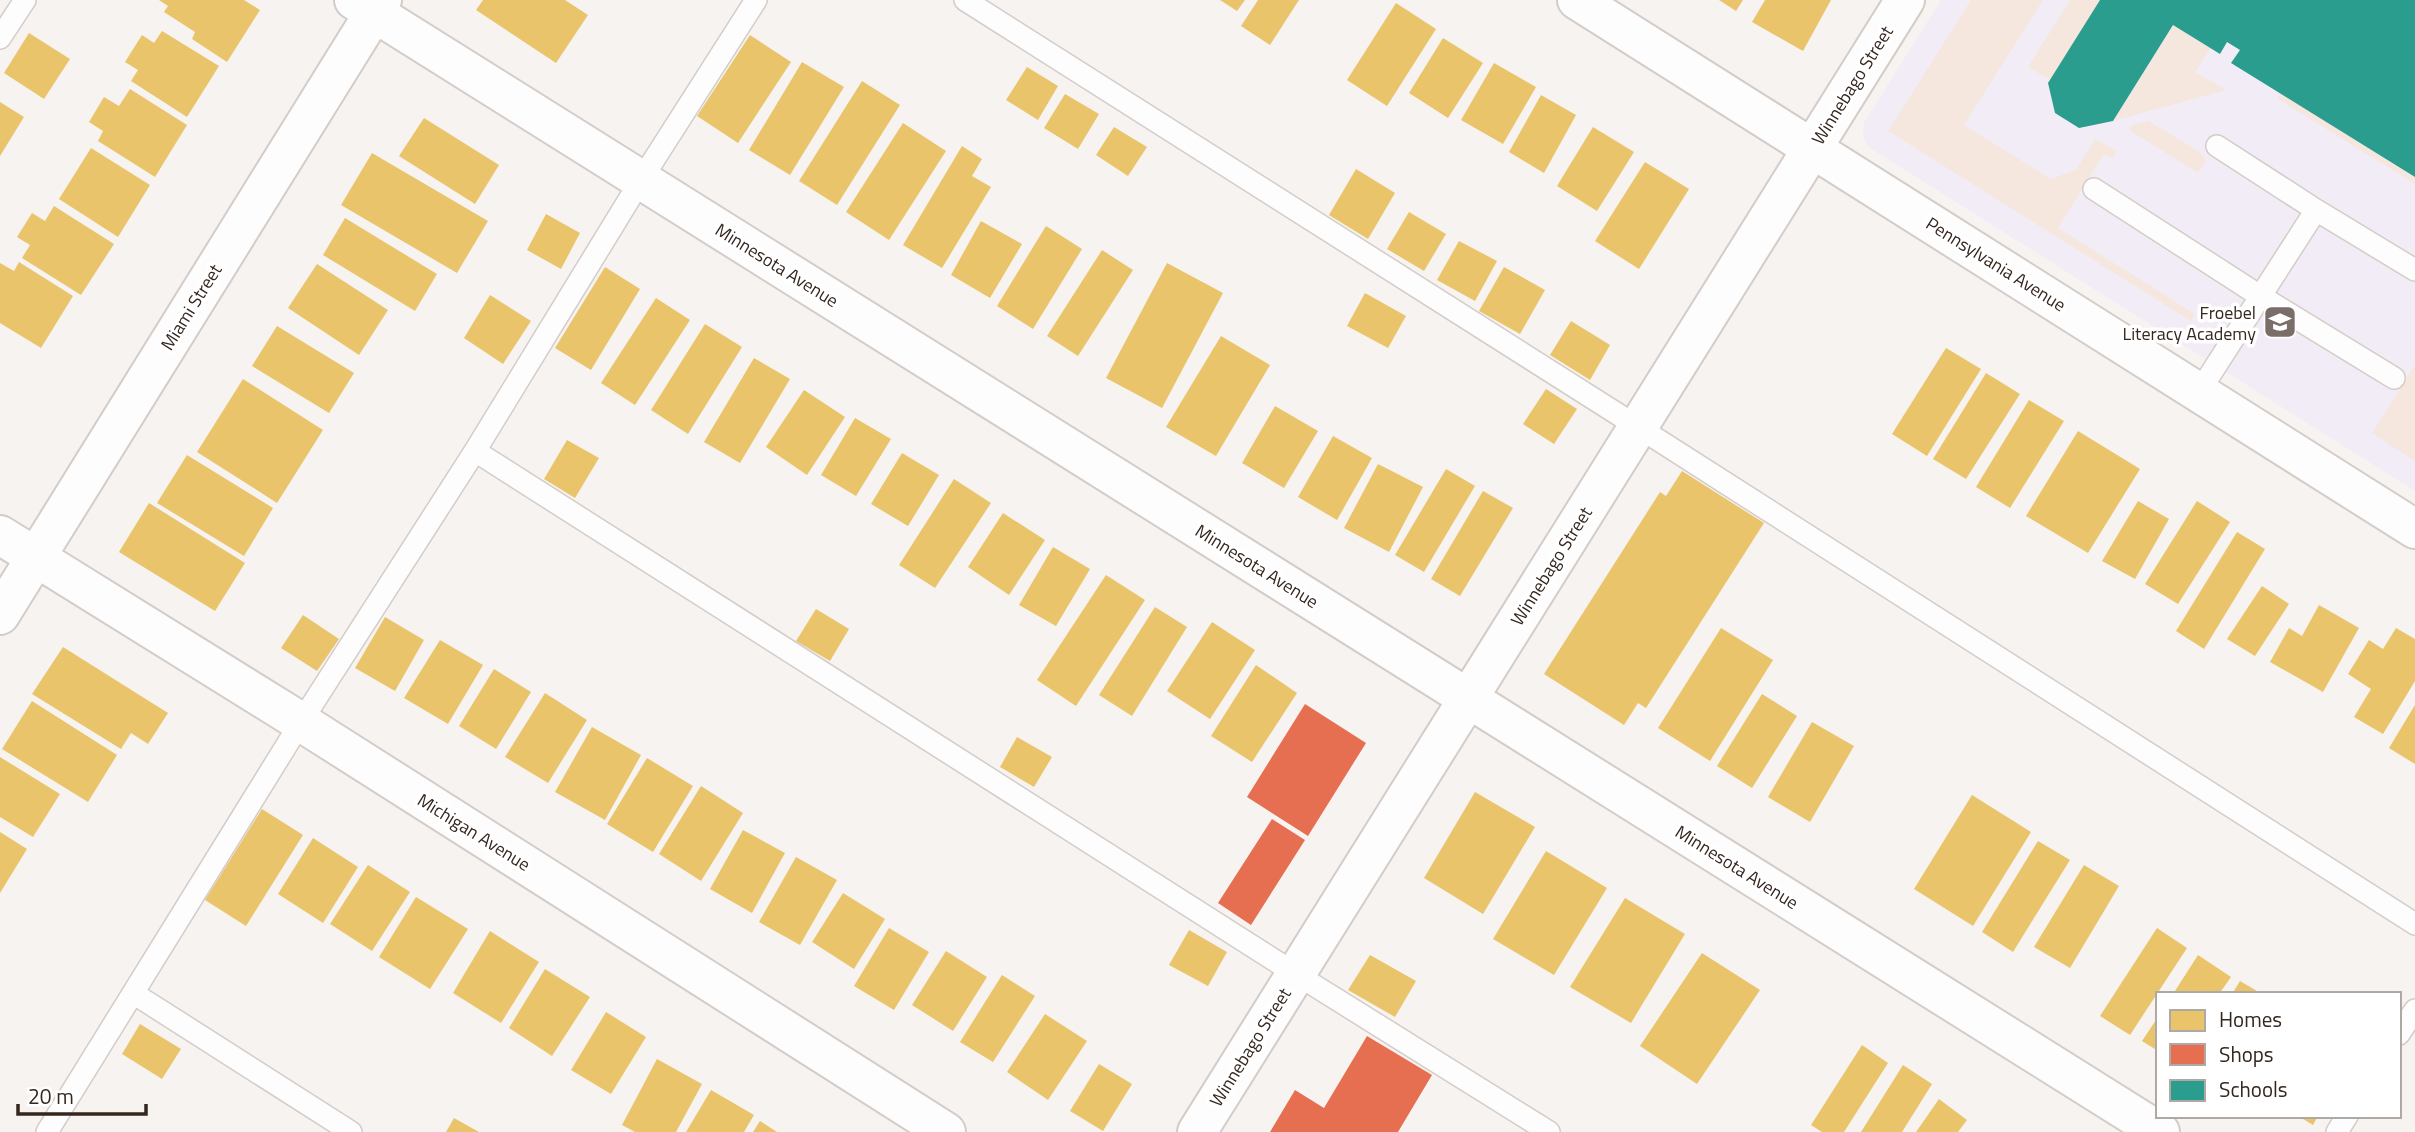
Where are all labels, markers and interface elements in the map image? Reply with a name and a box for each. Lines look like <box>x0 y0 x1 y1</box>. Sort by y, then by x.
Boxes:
street label: Winnebago Street <box>1805 20 1900 150</box>
street label: Pennsylvania Avenue <box>1921 210 2071 318</box>
street label: Minnesota Avenue <box>710 216 844 314</box>
street label: Miami Street <box>154 258 229 355</box>
place label: Froebel Literacy Academy <box>2123 299 2256 347</box>
school or university icon: Froebel Literacy Academy <box>2261 303 2299 341</box>
street label: Winnebago Street <box>1504 501 1599 631</box>
street label: Minnesota Avenue <box>1190 517 1324 615</box>
street label: Michigan Avenue <box>412 786 536 878</box>
street label: Minnesota Avenue <box>1670 818 1804 916</box>
street label: Winnebago Street <box>1203 982 1298 1112</box>
legend <box>2156 992 2401 1118</box>
text: Homes <box>2219 1003 2282 1035</box>
text: Shops <box>2219 1038 2274 1070</box>
scale bar <box>18 1072 145 1116</box>
text: Schools <box>2219 1073 2288 1105</box>
text: 20 m <box>28 1080 74 1112</box>

